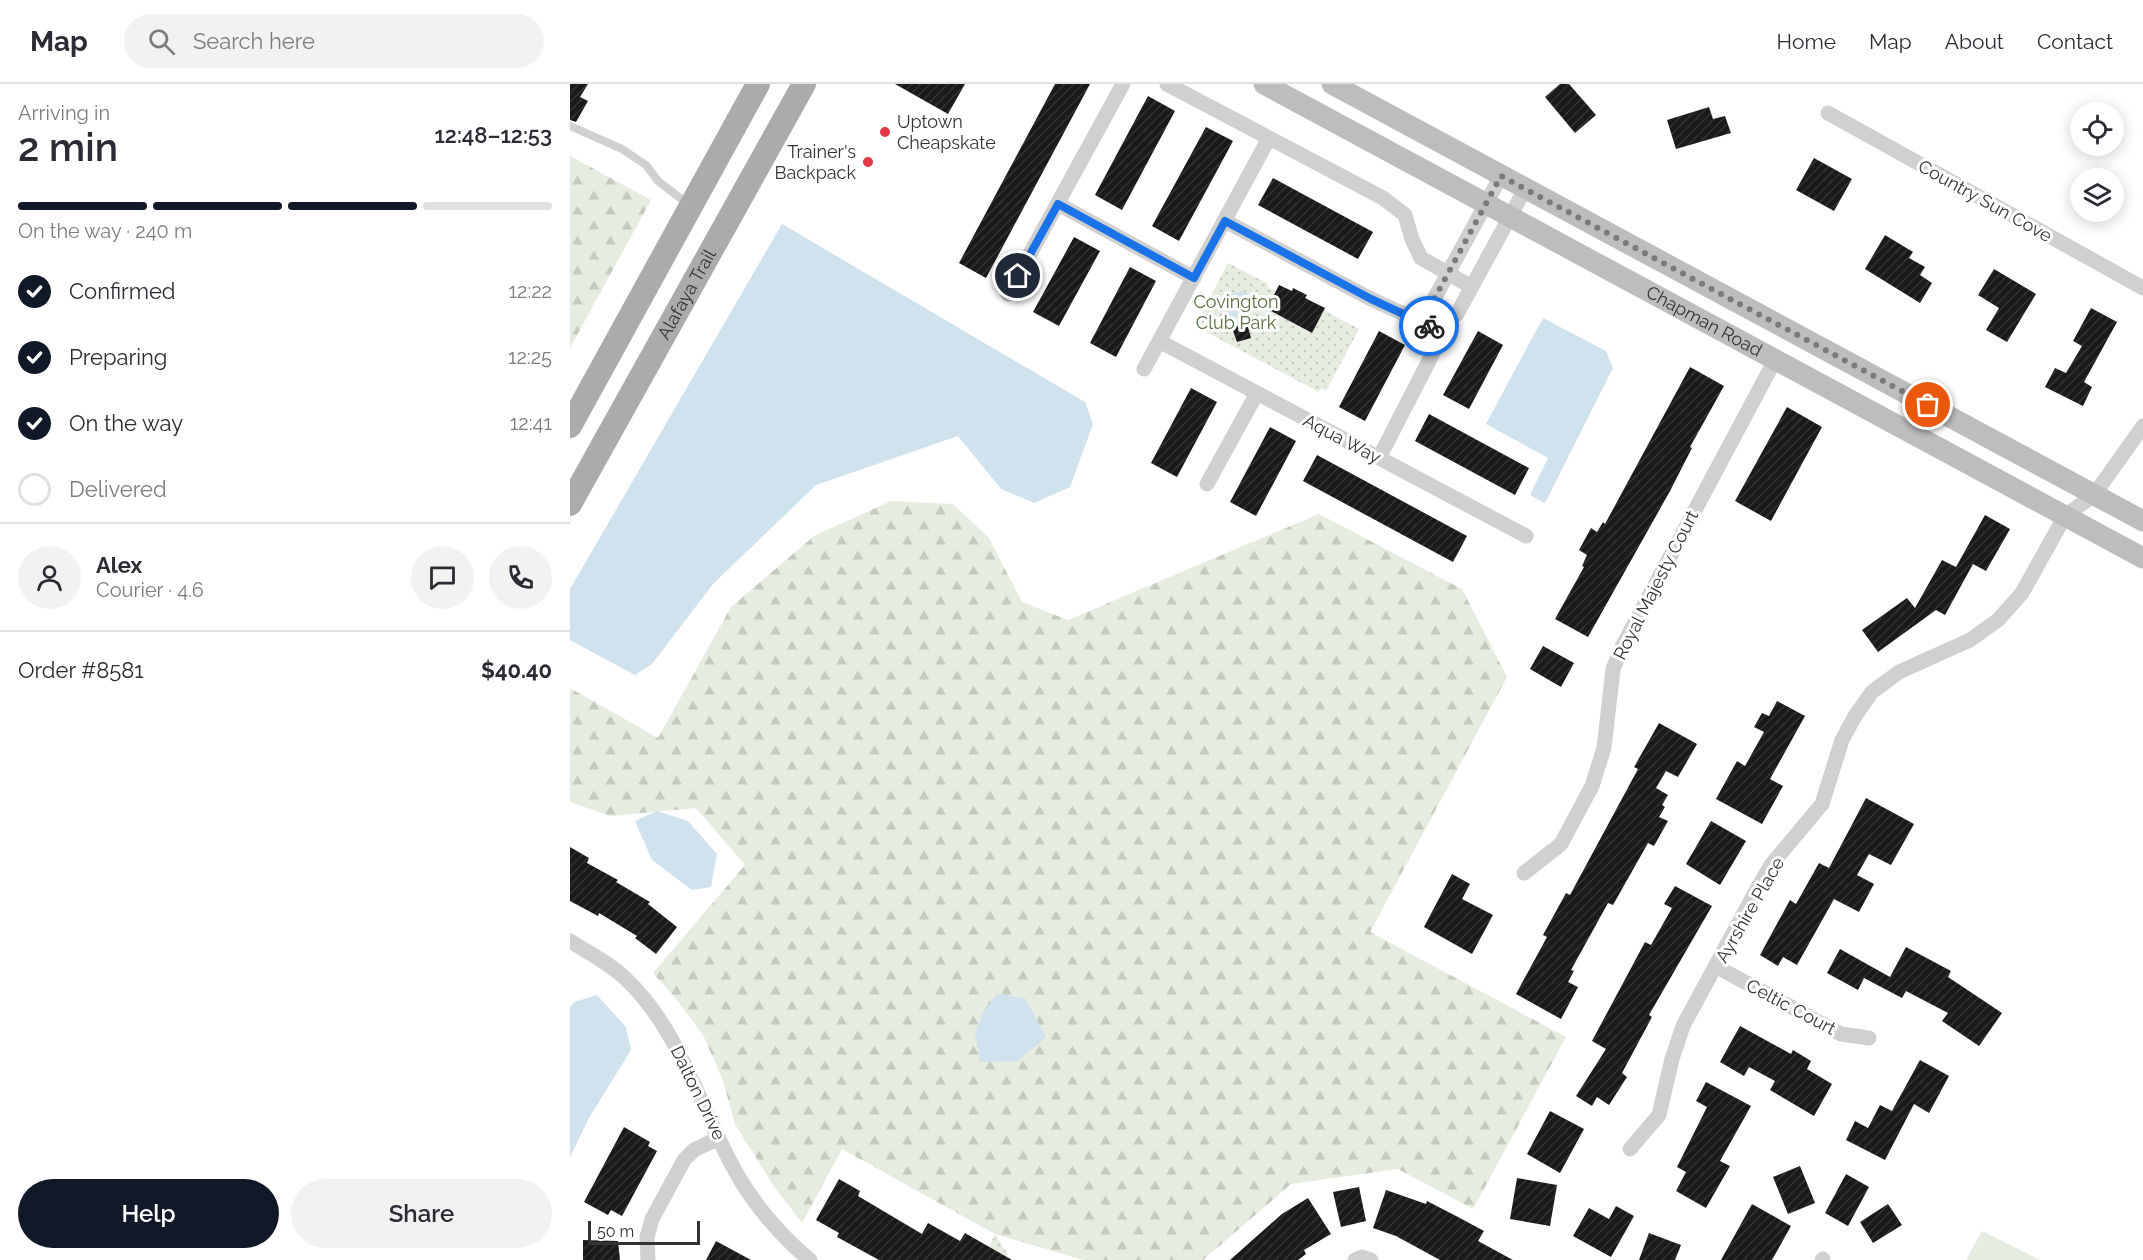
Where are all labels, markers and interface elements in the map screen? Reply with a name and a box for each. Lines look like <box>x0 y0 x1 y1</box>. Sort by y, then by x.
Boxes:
search box <box>124 14 544 68</box>
text: Map <box>30 25 88 58</box>
icon: search <box>145 25 178 58</box>
text: Search here <box>193 28 315 54</box>
text: Home <box>1777 29 1836 54</box>
text: Map <box>1869 29 1912 54</box>
text: About <box>1945 29 2004 54</box>
text: Contact <box>2037 29 2113 54</box>
text: Arriving in <box>18 101 110 125</box>
map controls <box>2070 102 2124 222</box>
button: locate <box>2070 102 2124 156</box>
place label: Uptown Cheapskate <box>897 111 996 153</box>
text: 12:48–12:53 <box>434 122 552 148</box>
text: 2 min <box>18 124 118 170</box>
marker: Uptown Cheapskate <box>878 125 892 139</box>
place label: Trainer's Backpack <box>774 141 856 183</box>
marker: Trainer's Backpack <box>861 155 875 169</box>
street label: Country Sun Cove <box>1915 155 2056 246</box>
button: layers <box>2070 168 2124 222</box>
text: On the way · 240 m <box>18 219 192 243</box>
street label: Alafaya Trail <box>653 245 720 343</box>
pin <box>992 250 1043 301</box>
icon: home <box>1001 259 1034 292</box>
icon: check <box>18 275 51 308</box>
text: Confirmed <box>69 278 176 304</box>
text: 12:22 <box>508 279 552 303</box>
street label: Chapman Road <box>1643 281 1766 361</box>
park label: Covington Club Park <box>1194 291 1278 333</box>
courier <box>1399 296 1459 356</box>
icon: bike <box>1413 310 1446 343</box>
icon: check <box>18 341 51 374</box>
text: Preparing <box>69 344 167 370</box>
text: 12:25 <box>508 345 552 369</box>
pin <box>1902 379 1953 430</box>
icon: bag <box>1911 388 1944 421</box>
icon: check <box>18 407 51 440</box>
street label: Aqua Way <box>1300 409 1385 468</box>
text: On the way <box>69 410 183 436</box>
text: 12:41 <box>510 411 552 435</box>
text: Delivered <box>69 476 167 502</box>
street label: Royal Majesty Court <box>1609 507 1702 663</box>
button: person <box>18 546 81 609</box>
button: chat <box>411 546 474 609</box>
button: phone <box>489 546 552 609</box>
text: Alex <box>96 552 142 578</box>
text: Courier · 4.6 <box>96 578 204 602</box>
text: Order #8581 <box>18 657 144 683</box>
text: $40.40 <box>481 657 552 683</box>
street label: Ayrshire Place <box>1711 853 1788 966</box>
street label: Celtic Court <box>1743 974 1840 1039</box>
street label: Dalton Drive <box>667 1042 730 1144</box>
button: Help <box>18 1179 279 1248</box>
button: Share <box>291 1179 552 1248</box>
scale bar <box>588 1218 700 1246</box>
text: 50 m <box>597 1222 634 1241</box>

